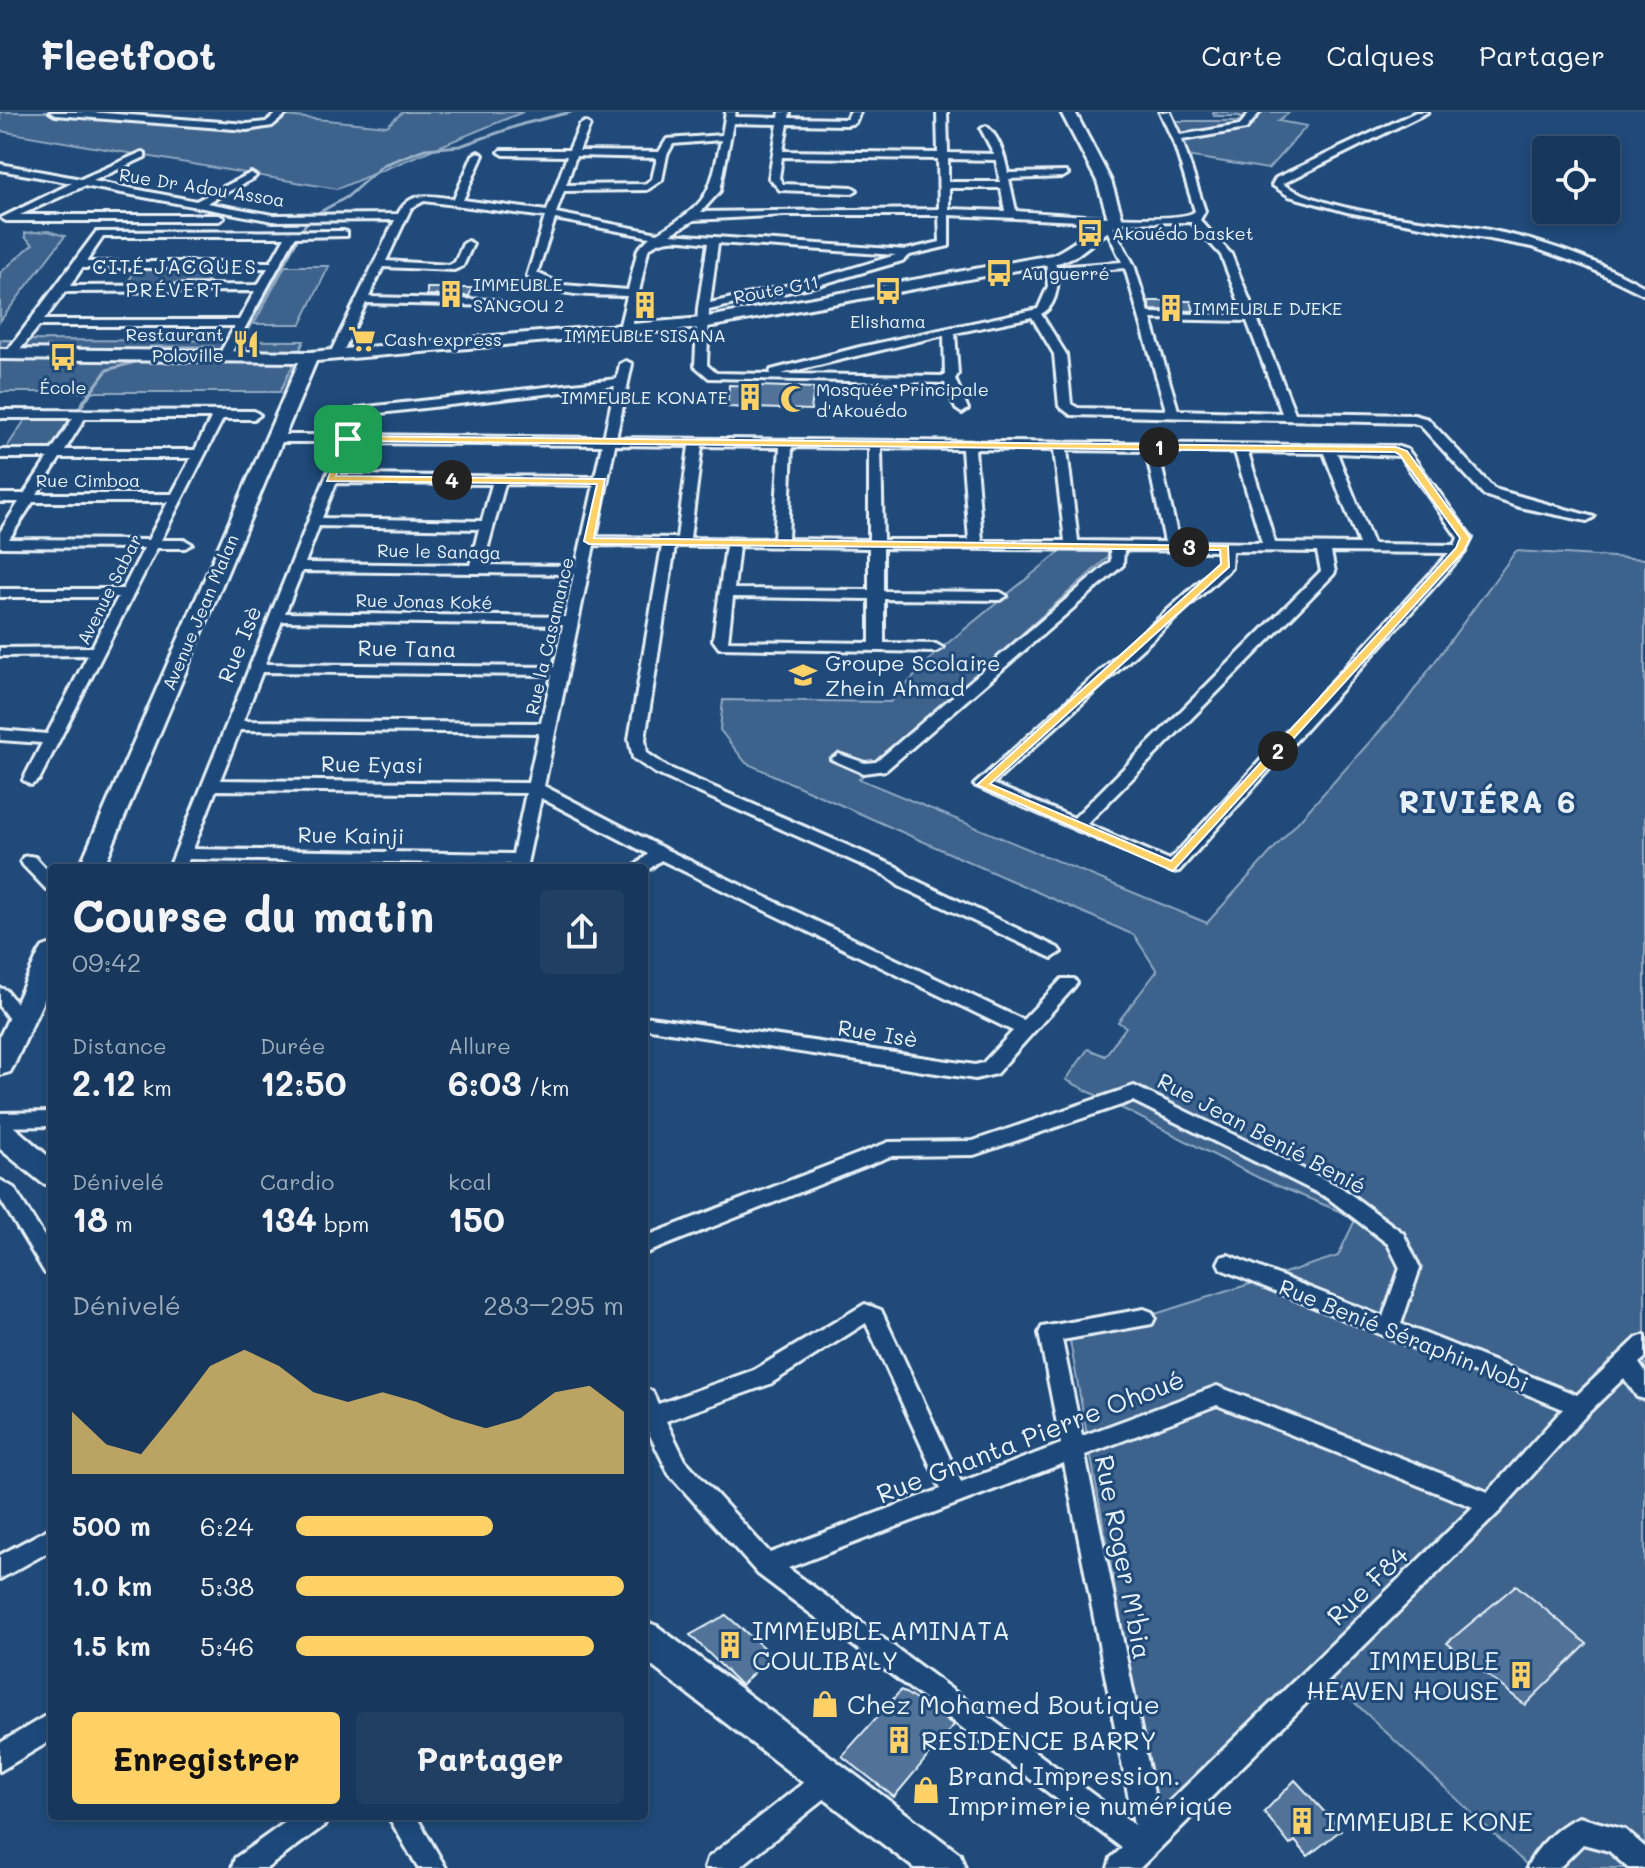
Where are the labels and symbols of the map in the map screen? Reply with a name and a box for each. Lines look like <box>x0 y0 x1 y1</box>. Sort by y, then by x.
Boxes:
street label: Rue Dr Adou Assoa <box>117 162 287 212</box>
bus stop icon: Akouédo basket <box>1075 218 1105 248</box>
place label: Akouédo basket <box>1112 221 1254 245</box>
district label: CITÉ JACQUES PRÉVERT <box>92 253 258 302</box>
bus stop icon: Au guerré <box>984 258 1014 288</box>
place label: Au guerré <box>1021 261 1110 285</box>
street label: Route G11 <box>731 269 821 309</box>
place label: IMMEUBLE SANGOU 2 <box>473 272 564 317</box>
bus stop icon: Elishama <box>873 276 903 306</box>
building icon: IMMEUBLE SANGOU 2 <box>436 279 466 309</box>
building icon: IMMEUBLE SISANA <box>630 290 660 320</box>
building icon: IMMEUBLE DJEKE <box>1156 293 1186 323</box>
place label: IMMEUBLE DJEKE <box>1193 296 1342 320</box>
place label: Elishama <box>850 309 926 333</box>
place label: Restaurant Poloville <box>125 322 224 367</box>
place label: IMMEUBLE SISANA <box>564 323 726 347</box>
supermarket icon: Cash express <box>347 324 377 354</box>
place label: Cash express <box>384 327 502 351</box>
restaurant icon: Restaurant Poloville <box>231 329 261 359</box>
bus stop icon: École <box>48 342 78 372</box>
place label: École <box>39 375 87 399</box>
place label: Mosquée Principale d'Akouédo <box>816 377 989 422</box>
building icon: IMMEUBLE KONATE <box>735 382 765 412</box>
mosque icon: Mosquée Principale d'Akouédo <box>779 384 809 414</box>
place label: IMMEUBLE KONATE <box>561 385 728 409</box>
pin <box>314 405 382 473</box>
pin: 1 <box>1139 427 1179 467</box>
pin: 4 <box>432 460 472 500</box>
street label: Rue Cimboa <box>36 468 140 492</box>
pin: 3 <box>1169 527 1209 567</box>
street label: Avenue Sabar <box>71 530 147 648</box>
street label: Avenue Jean Malan <box>156 530 244 694</box>
street label: Rue le Sanaga <box>377 538 501 564</box>
street label: Rue la Casamance <box>519 555 579 717</box>
street label: Rue Jonas Koké <box>355 588 493 614</box>
street label: Rue Isè <box>210 601 268 687</box>
street label: Rue Tana <box>357 633 457 663</box>
place label: Groupe Scolaire Zhein Ahmad <box>825 648 1001 702</box>
school or university icon: Groupe Scolaire Zhein Ahmad <box>788 660 818 690</box>
pin: 2 <box>1258 731 1298 771</box>
street label: Rue Eyasi <box>321 749 423 779</box>
district label: RIVIÉRA 6 <box>1398 781 1578 821</box>
street label: Rue Kainji <box>297 820 405 850</box>
street label: Rue Isè <box>836 1012 920 1054</box>
street label: Rue Jean Benié Benié <box>1153 1066 1371 1200</box>
street label: Rue Benié Séraphin Nobi <box>1275 1272 1533 1398</box>
street label: Rue Gnanta Pierre Ohoué <box>871 1362 1189 1510</box>
street label: Rue Roger M'bia <box>1088 1452 1160 1662</box>
street label: Rue F84 <box>1319 1538 1415 1632</box>
place label: IMMEUBLE AMINATA COULIBALY <box>752 1613 1010 1677</box>
building icon: IMMEUBLE AMINATA COULIBALY <box>715 1630 745 1660</box>
place label: IMMEUBLE HEAVEN HOUSE <box>1306 1643 1499 1707</box>
building icon: IMMEUBLE HEAVEN HOUSE <box>1506 1660 1536 1690</box>
place label: Chez Mohamed Boutique <box>847 1687 1160 1721</box>
shop icon: Chez Mohamed Boutique <box>810 1689 840 1719</box>
place label: RESIDENCE BARRY <box>921 1723 1157 1757</box>
building icon: RESIDENCE BARRY <box>884 1725 914 1755</box>
place label: Brand Impression. Imprimerie numérique <box>948 1758 1233 1822</box>
shop icon: Brand Impression. Imprimerie numérique <box>911 1775 941 1805</box>
place label: IMMEUBLE KONE <box>1324 1804 1533 1838</box>
building icon: IMMEUBLE KONE <box>1287 1806 1317 1836</box>

